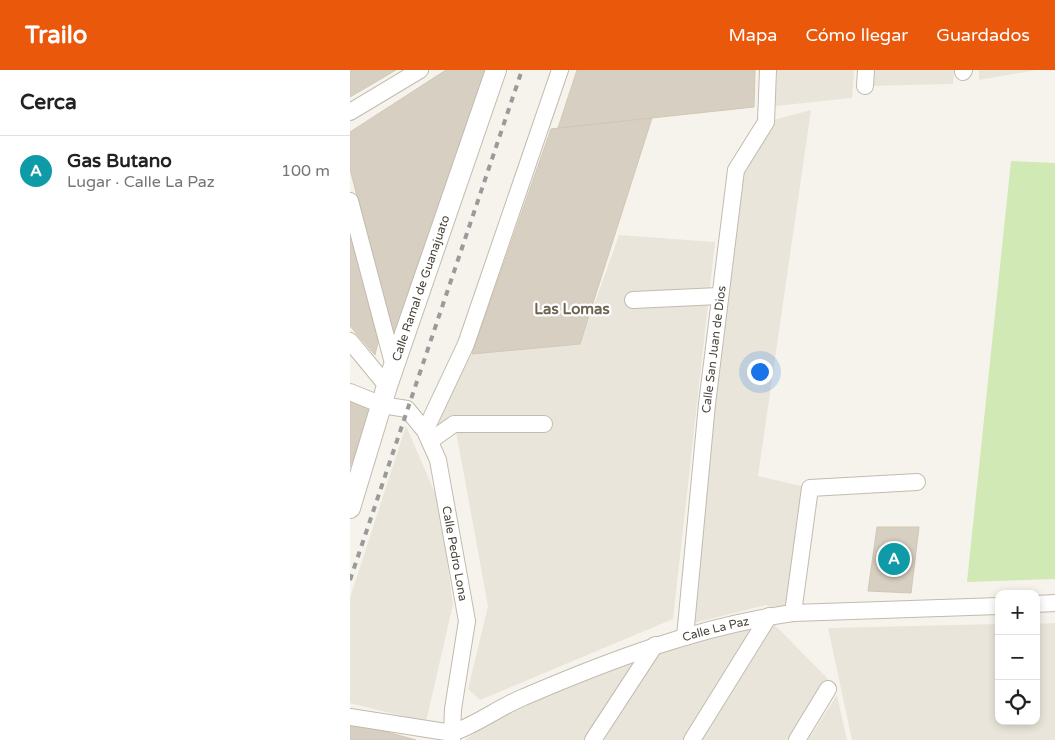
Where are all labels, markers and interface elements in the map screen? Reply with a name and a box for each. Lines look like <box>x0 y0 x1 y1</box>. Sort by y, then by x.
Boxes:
text: Trailo <box>25 21 87 50</box>
text: Mapa <box>728 24 777 46</box>
text: Cómo llegar <box>805 24 908 46</box>
text: Guardados <box>936 24 1030 46</box>
text: Cerca <box>20 90 77 115</box>
text: Gas Butano <box>67 150 172 172</box>
text: A <box>30 161 42 181</box>
text: 100 m <box>281 161 330 181</box>
text: Lugar · Calle La Paz <box>67 172 215 192</box>
street label: Calle Ramal de Guanajuato <box>389 213 452 363</box>
street label: Calle San Juan de Dios <box>699 285 729 414</box>
district label: Las Lomas <box>534 300 610 318</box>
your location <box>747 359 773 385</box>
street label: Calle Pedro Lona <box>439 505 470 602</box>
pin: A <box>878 540 910 578</box>
map controls <box>995 590 1040 725</box>
button: + <box>995 590 1040 635</box>
street label: Calle La Paz <box>681 614 750 644</box>
button: − <box>995 635 1040 680</box>
button: locate <box>995 680 1040 725</box>

